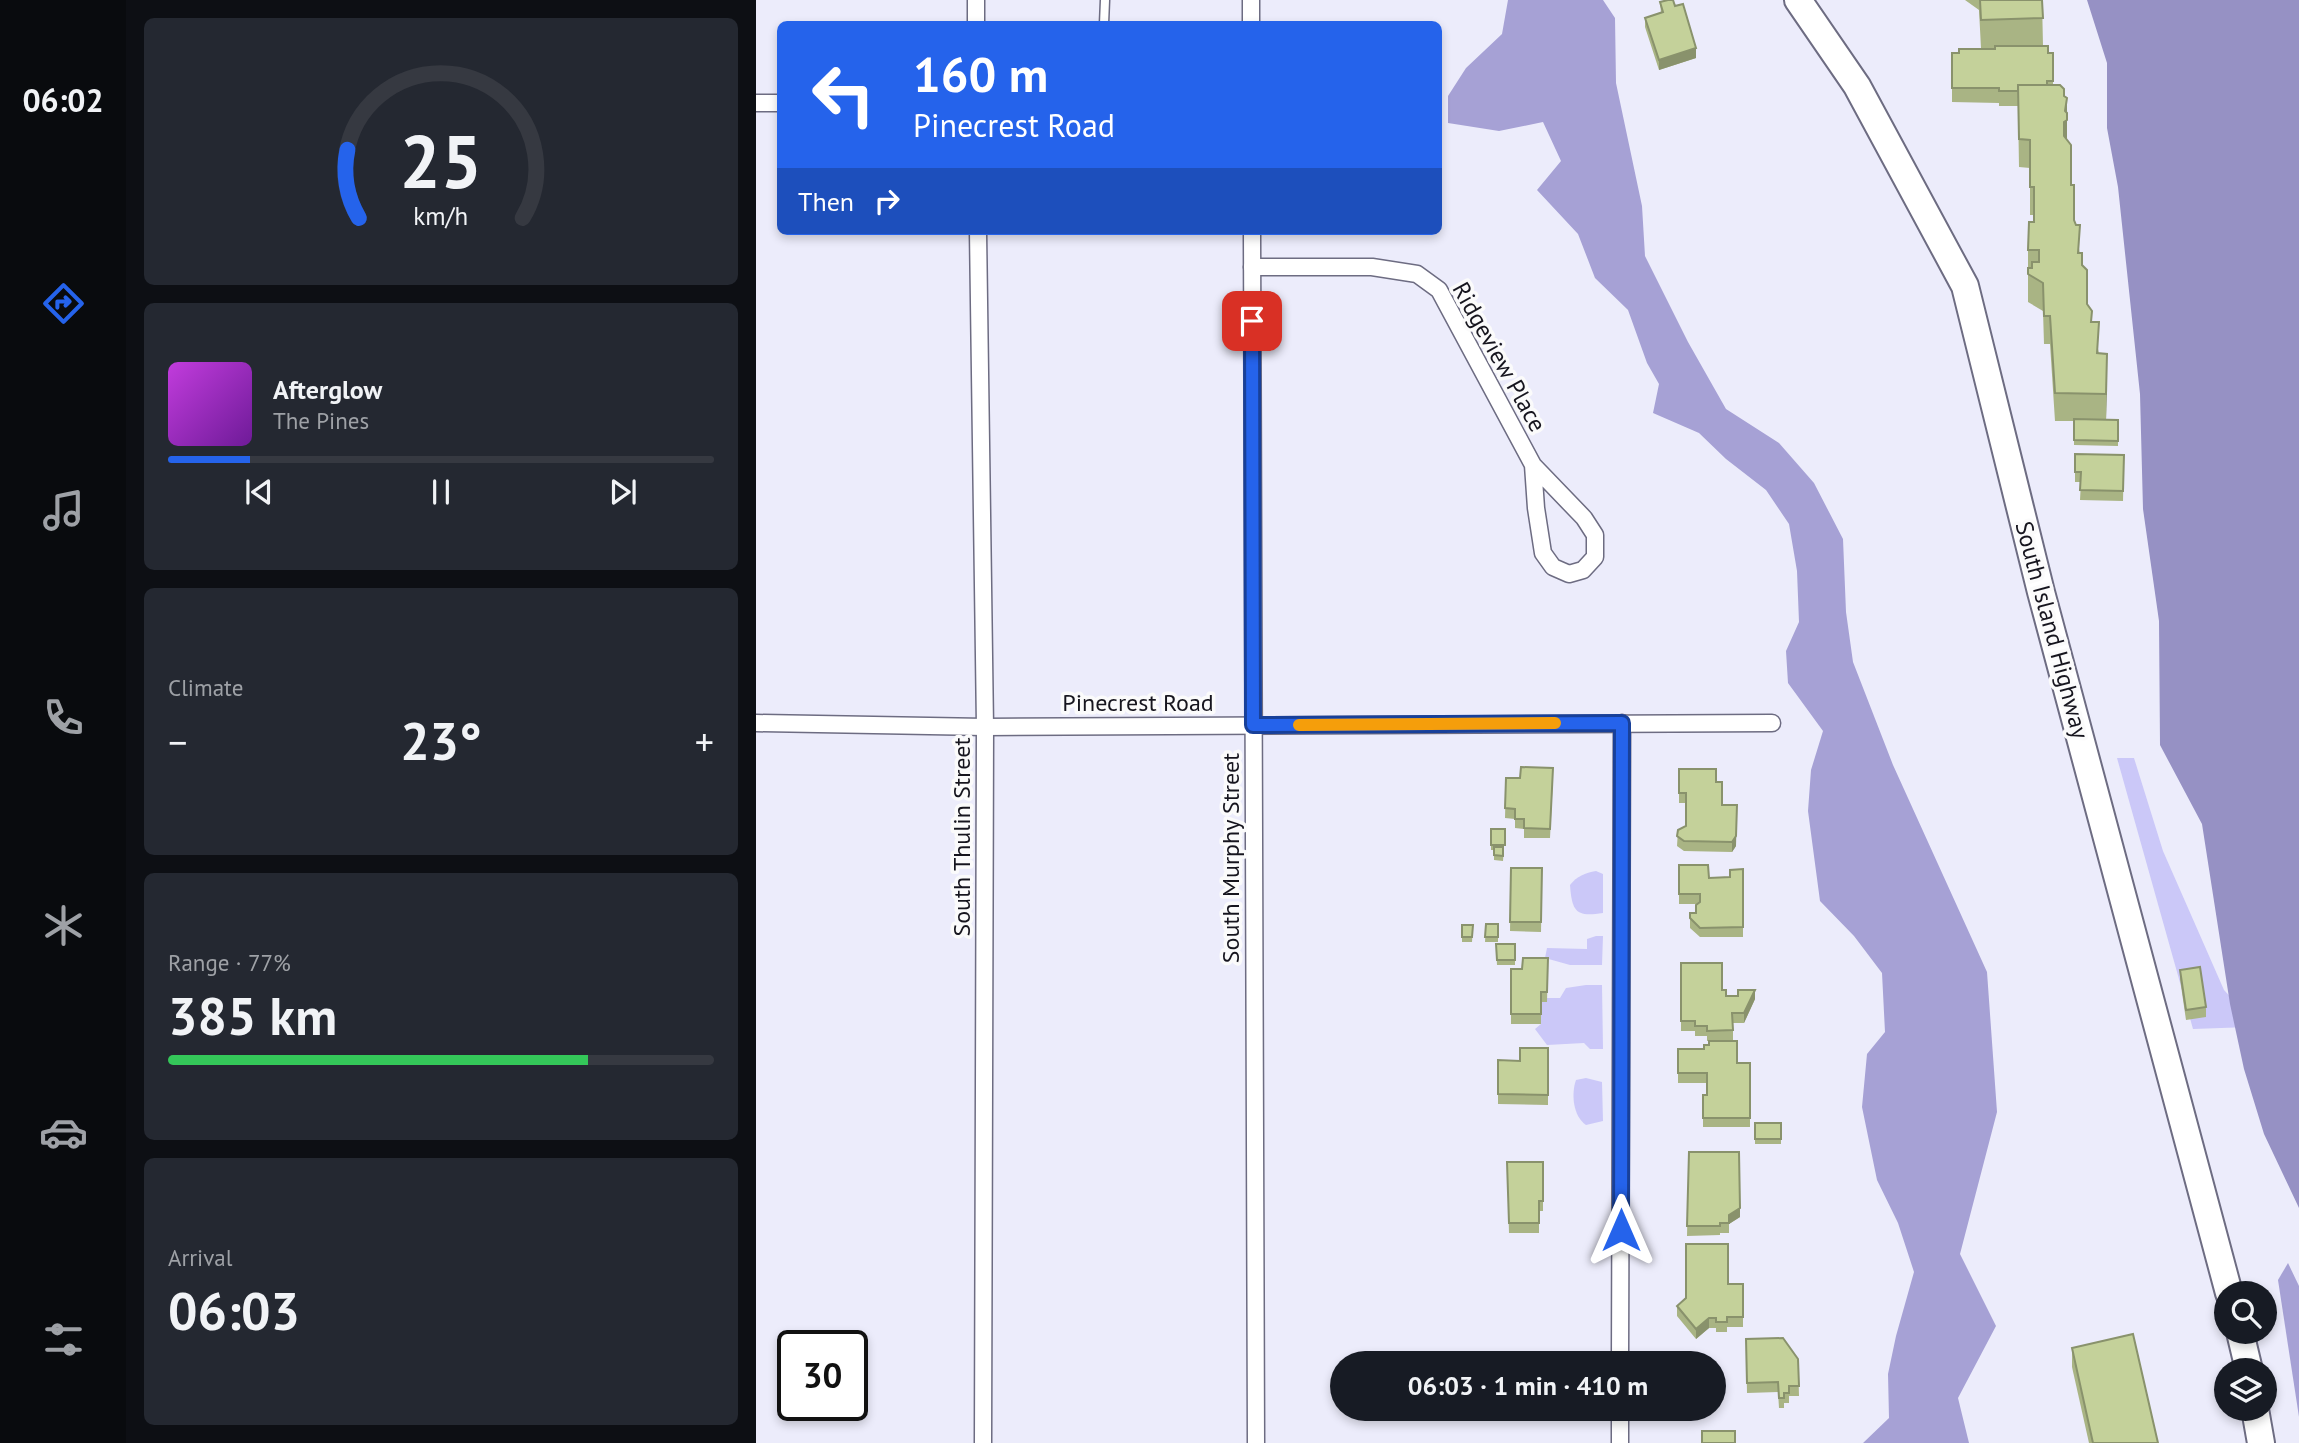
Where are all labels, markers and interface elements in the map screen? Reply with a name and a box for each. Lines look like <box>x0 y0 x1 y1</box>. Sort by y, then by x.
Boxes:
text: 160 m <box>913 42 1048 106</box>
icon: left <box>798 49 889 140</box>
text: 06:02 <box>22 79 104 121</box>
text: Pinecrest Road <box>913 104 1115 146</box>
text: 25 <box>400 114 482 208</box>
icon: right <box>868 182 906 220</box>
text: Then <box>798 185 854 218</box>
text: km/h <box>414 199 468 231</box>
street label: Ridgeview Place <box>1446 276 1553 437</box>
icon: directions <box>39 279 88 328</box>
pin <box>1222 291 1282 351</box>
icon: arrive <box>1233 302 1271 340</box>
text: Afterglow <box>273 373 382 406</box>
text: The Pines <box>273 406 369 435</box>
icon: previous <box>240 473 278 511</box>
icon: pause <box>422 473 460 511</box>
icon: next <box>604 473 642 511</box>
icon: music <box>39 486 88 535</box>
street label: South Island Highway <box>2009 518 2096 742</box>
text: Climate <box>168 673 243 702</box>
street label: Pinecrest Road <box>1062 687 1214 718</box>
icon: phone <box>39 693 88 742</box>
text: 23° <box>400 707 482 774</box>
text: − <box>168 717 187 766</box>
text: + <box>695 717 714 766</box>
street label: South Thulin Street <box>946 737 977 937</box>
street label: South Murphy Street <box>1215 753 1246 963</box>
icon: climate <box>39 901 88 950</box>
text: Range · 77% <box>168 948 291 977</box>
text: 385 km <box>168 982 337 1049</box>
icon: car <box>39 1108 88 1157</box>
position arrow <box>1584 1193 1658 1267</box>
text: Arrival <box>168 1243 232 1272</box>
text: 06:03 <box>168 1277 300 1344</box>
map controls <box>2214 1281 2277 1421</box>
button: search <box>2214 1281 2277 1344</box>
icon: filters <box>39 1315 88 1364</box>
speed limit sign: 30 <box>777 1330 868 1421</box>
button: layers <box>2214 1358 2277 1421</box>
text: 06:03 · 1 min · 410 m <box>1408 1369 1648 1402</box>

